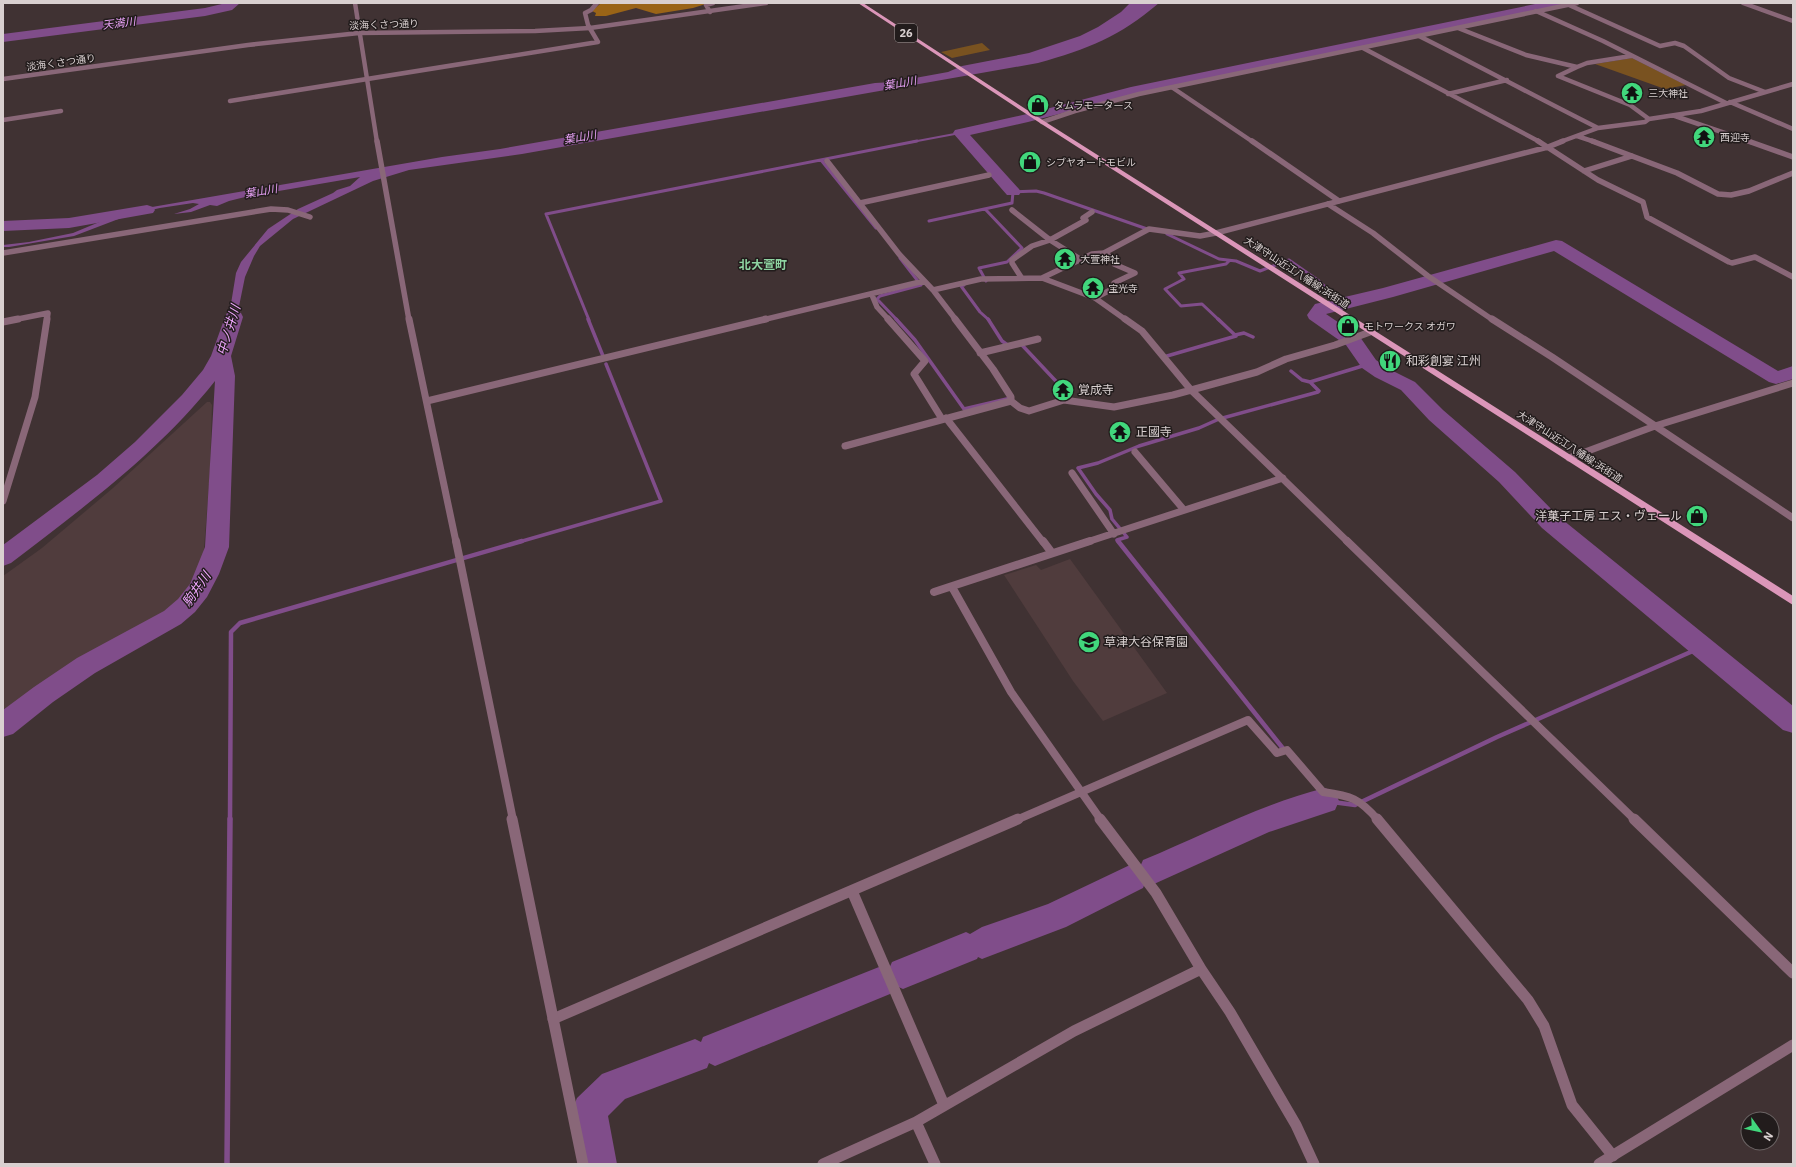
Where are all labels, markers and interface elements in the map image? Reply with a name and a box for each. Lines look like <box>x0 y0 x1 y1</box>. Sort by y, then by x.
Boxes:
water label: 天満川 <box>102 14 137 32</box>
street label: 淡海くさつ通り <box>349 17 419 32</box>
road number: 26 <box>895 24 917 42</box>
street label: 淡海くさつ通り <box>26 51 97 74</box>
water label: 葉山川 <box>883 73 918 93</box>
temple icon: 三大神社 <box>1619 80 1645 106</box>
place label: 三大神社 <box>1648 87 1688 100</box>
shop icon: タムラモータース <box>1025 92 1051 118</box>
place label: タムラモータース <box>1054 99 1133 112</box>
temple icon: 西迎寺 <box>1691 124 1717 150</box>
water label: 葉山川 <box>563 127 598 147</box>
place label: 西迎寺 <box>1720 131 1750 144</box>
shop icon: シブヤオートモビル <box>1017 149 1043 175</box>
place label: シブヤオートモビル <box>1046 156 1136 169</box>
water label: 葉山川 <box>244 181 279 201</box>
street label: 大津守山近江八幡線;浜街道 <box>1242 233 1352 311</box>
temple icon: 大萱神社 <box>1052 246 1078 272</box>
place label: 大萱神社 <box>1080 253 1120 266</box>
district label: 北大萱町 <box>739 257 787 272</box>
temple icon: 宝光寺 <box>1080 275 1106 301</box>
place label: 宝光寺 <box>1108 282 1138 295</box>
water label: 中ノ井川 <box>213 301 245 358</box>
shop icon: モトワークス オガワ <box>1335 313 1361 339</box>
place label: モトワークス オガワ <box>1364 320 1456 333</box>
restaurant icon: 和彩創宴 江州 <box>1377 348 1403 374</box>
place label: 和彩創宴 江州 <box>1406 353 1481 368</box>
temple icon: 覚成寺 <box>1050 377 1076 403</box>
place label: 覚成寺 <box>1078 382 1114 397</box>
street label: 大津守山近江八幡線;浜街道 <box>1515 407 1625 485</box>
temple icon: 正國寺 <box>1107 419 1133 445</box>
place label: 正國寺 <box>1136 424 1172 439</box>
shop icon: 洋菓子工房 エス・ヴェール <box>1684 503 1710 529</box>
place label: 洋菓子工房 エス・ヴェール <box>1535 508 1682 523</box>
water label: 駒井川 <box>178 567 216 610</box>
school or university icon: 草津大谷保育園 <box>1076 629 1102 655</box>
place label: 草津大谷保育園 <box>1104 634 1188 649</box>
north arrow <box>1740 1111 1780 1151</box>
text: N <box>1760 1129 1776 1144</box>

